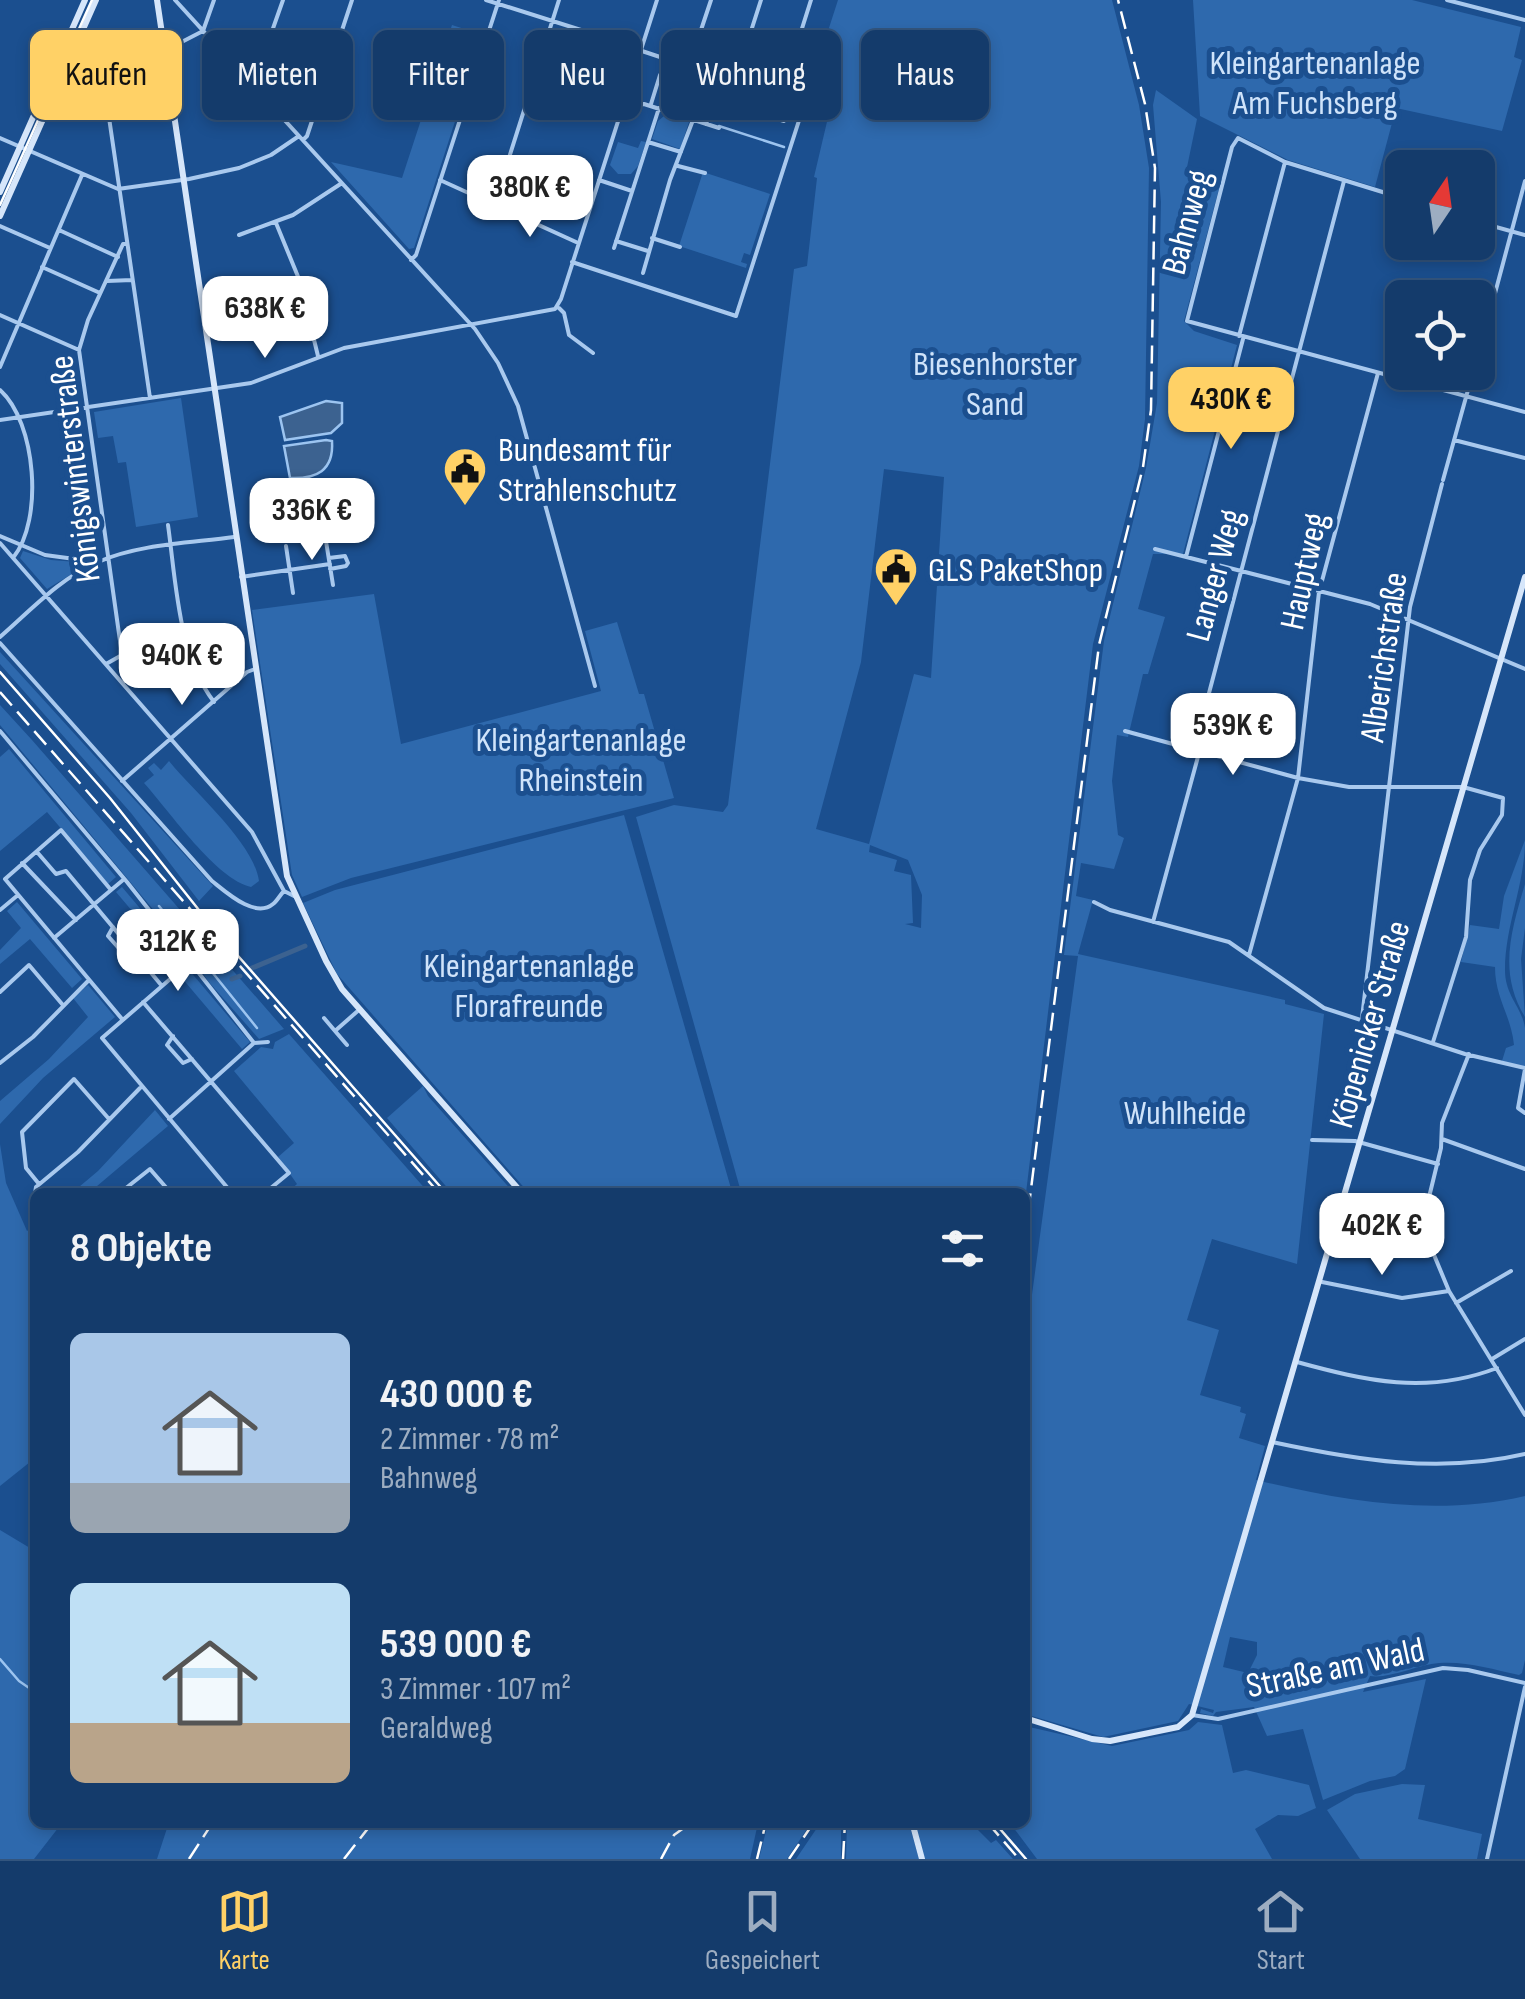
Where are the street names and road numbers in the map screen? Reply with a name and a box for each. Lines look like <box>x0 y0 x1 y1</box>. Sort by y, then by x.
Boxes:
street label: Bahnweg <box>1153 165 1222 279</box>
street label: Königswinterstraße <box>40 353 111 585</box>
street label: Langer Weg <box>1177 505 1254 646</box>
street label: Hauptweg <box>1271 509 1338 634</box>
street label: Alberichstraße <box>1351 570 1418 746</box>
street label: Köpenicker Straße <box>1320 916 1421 1133</box>
street label: Straße am Wald <box>1242 1629 1428 1708</box>

